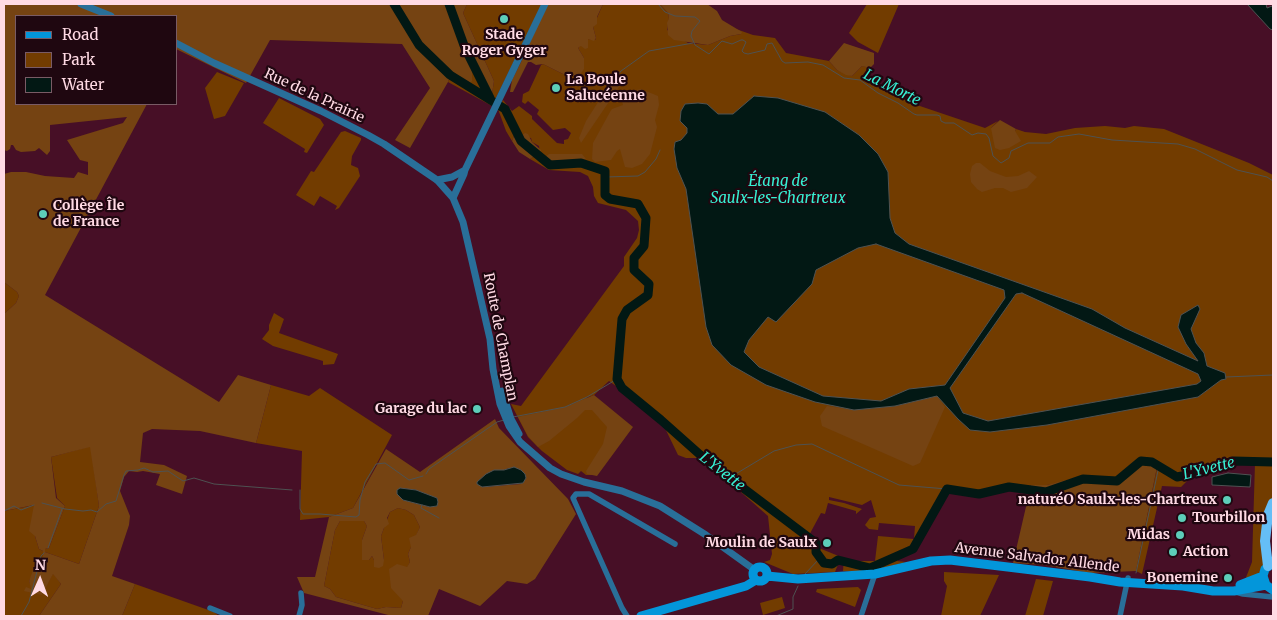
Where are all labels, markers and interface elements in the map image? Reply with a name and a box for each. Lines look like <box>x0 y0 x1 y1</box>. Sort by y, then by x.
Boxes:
marker: Stade Roger Gyger <box>498 13 510 25</box>
legend <box>15 15 178 105</box>
text: Road <box>62 25 98 44</box>
place label: Stade Roger Gyger <box>461 27 547 59</box>
text: Park <box>62 50 95 69</box>
street label: Rue de la Prairie <box>261 65 367 127</box>
water label: La Morte <box>860 66 924 110</box>
place label: La Boule Salucéenne <box>566 72 645 104</box>
text: Water <box>62 75 104 94</box>
marker: La Boule Salucéenne <box>550 82 562 94</box>
water label: Étang de Saulx-les-Chartreux <box>710 173 846 208</box>
place label: Collège Île de France <box>53 198 124 230</box>
marker: Collège Île de France <box>37 208 49 220</box>
street label: Route de Champlan <box>479 271 521 403</box>
place label: Garage du lac <box>375 401 467 417</box>
marker: Garage du lac <box>471 403 483 415</box>
water label: L'Yvette <box>696 449 748 495</box>
water label: L'Yvette <box>1181 454 1237 484</box>
place label: naturéO Saulx-les-Chartreux <box>1018 492 1217 508</box>
marker: naturéO Saulx-les-Chartreux <box>1221 494 1233 506</box>
place label: Tourbillon <box>1192 510 1265 526</box>
marker: Tourbillon <box>1176 512 1188 524</box>
place label: Midas <box>1127 527 1170 543</box>
marker: Midas <box>1174 529 1186 541</box>
place label: Moulin de Saulx <box>705 535 817 551</box>
marker: Moulin de Saulx <box>821 537 833 549</box>
street label: Avenue Salvador Allende <box>954 540 1120 576</box>
place label: Action <box>1183 544 1228 560</box>
marker: Action <box>1167 546 1179 558</box>
north arrow <box>15 555 65 605</box>
text: N <box>35 556 46 574</box>
place label: Bonemine <box>1147 570 1218 586</box>
marker: Bonemine <box>1222 572 1234 584</box>

